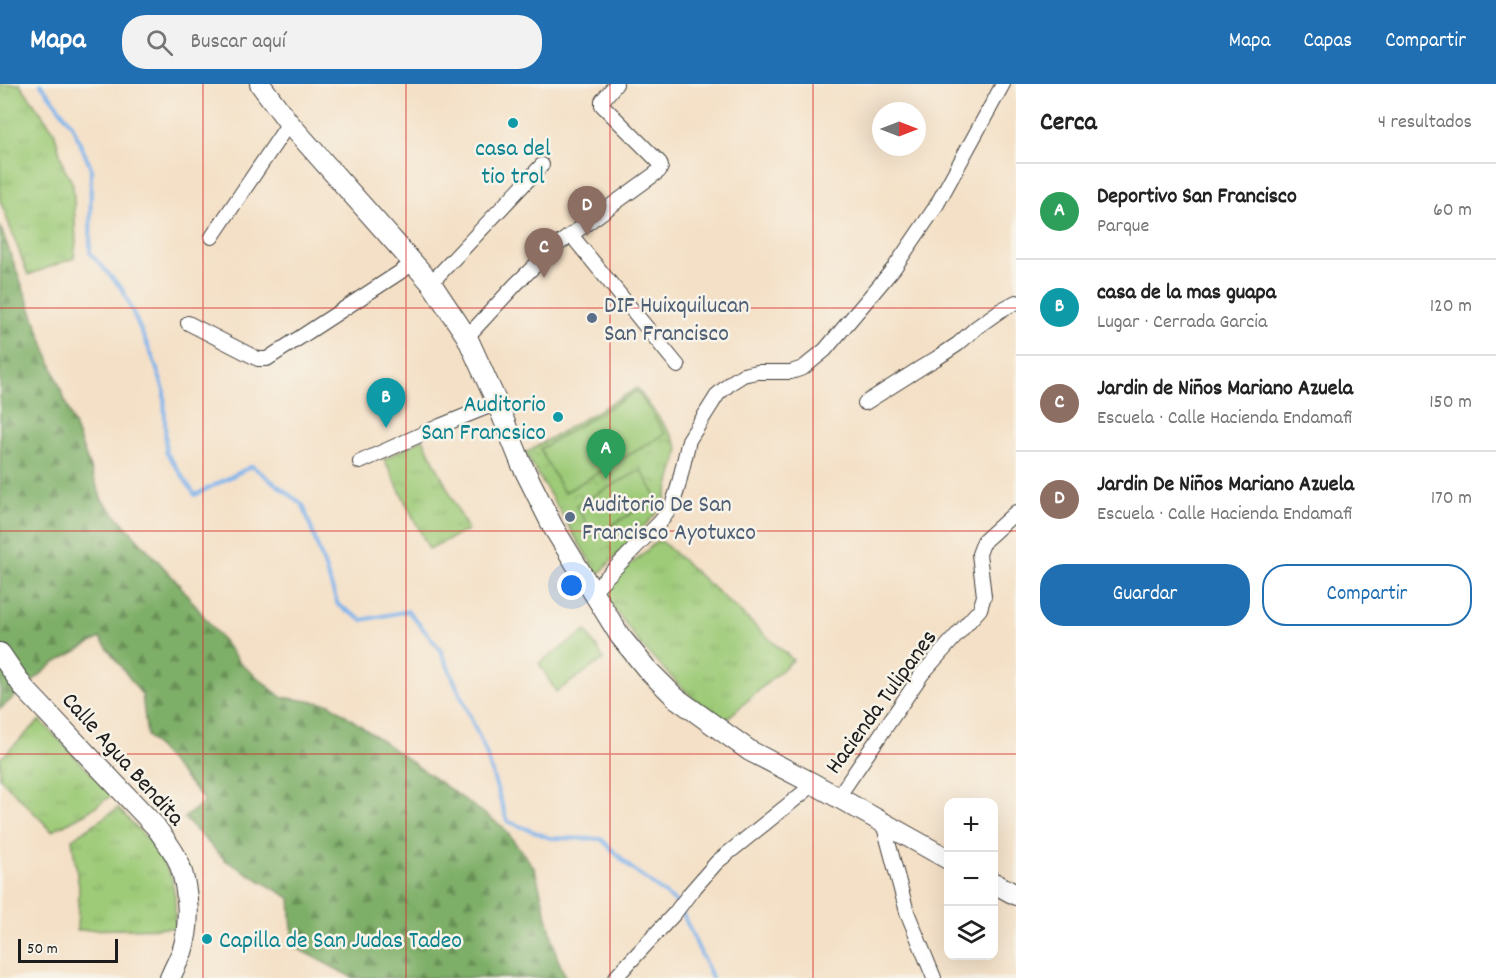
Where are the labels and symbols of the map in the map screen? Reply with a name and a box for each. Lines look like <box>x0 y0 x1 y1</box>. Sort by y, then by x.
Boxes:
north arrow <box>872 102 926 156</box>
marker: casa del tio trol <box>506 116 520 130</box>
place label: casa del tio trol <box>475 133 551 195</box>
pin: D <box>568 186 606 236</box>
pin: C <box>524 228 564 278</box>
place label: DIF Huixquilucan San Francisco <box>604 290 749 352</box>
marker: DIF Huixquilucan San Francisco <box>585 311 599 325</box>
pin: B <box>366 378 406 428</box>
place label: Auditorio San Francsico <box>421 389 546 451</box>
marker: Auditorio San Francsico <box>551 410 565 424</box>
pin: A <box>586 430 626 479</box>
place label: Auditorio De San Francisco Ayotuxco <box>582 489 756 551</box>
marker: Auditorio De San Francisco Ayotuxco <box>563 510 577 524</box>
your location <box>557 571 586 600</box>
street label: Hacienda Tulipanes <box>818 623 947 782</box>
street label: Calle Agua Bendita <box>52 685 192 835</box>
place label: Capilla de San Judas Tadeo <box>219 925 462 959</box>
marker: Capilla de San Judas Tadeo <box>200 932 214 946</box>
scale bar <box>18 936 118 964</box>

